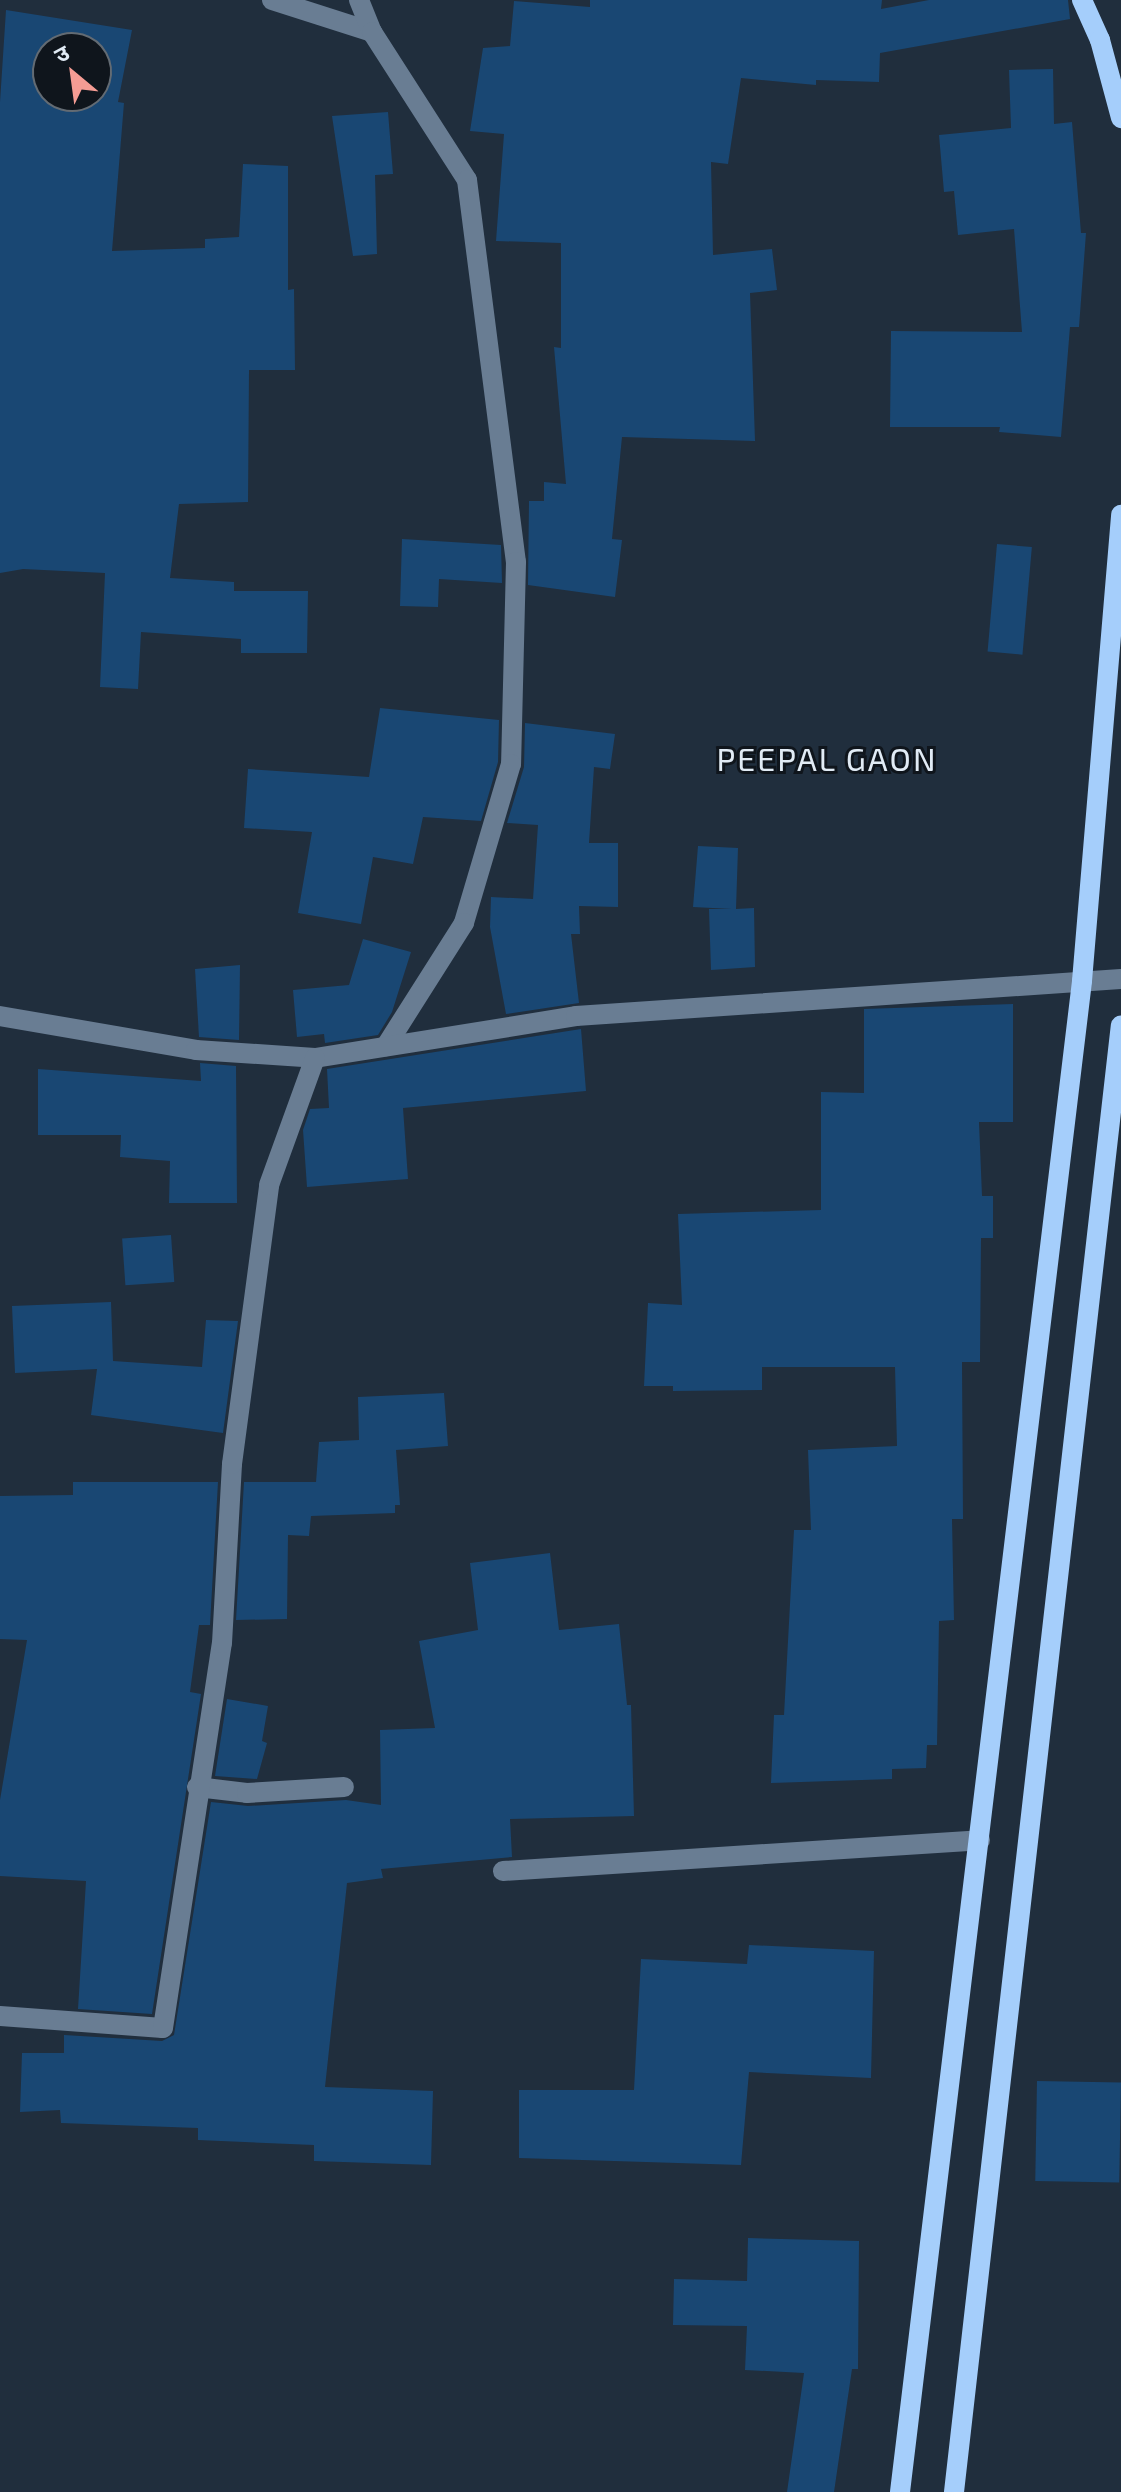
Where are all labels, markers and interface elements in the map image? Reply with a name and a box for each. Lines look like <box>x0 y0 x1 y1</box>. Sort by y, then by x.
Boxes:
north arrow <box>32 32 112 112</box>
text: उ <box>49 38 73 67</box>
district label: PEEPAL GAON <box>716 739 938 777</box>

